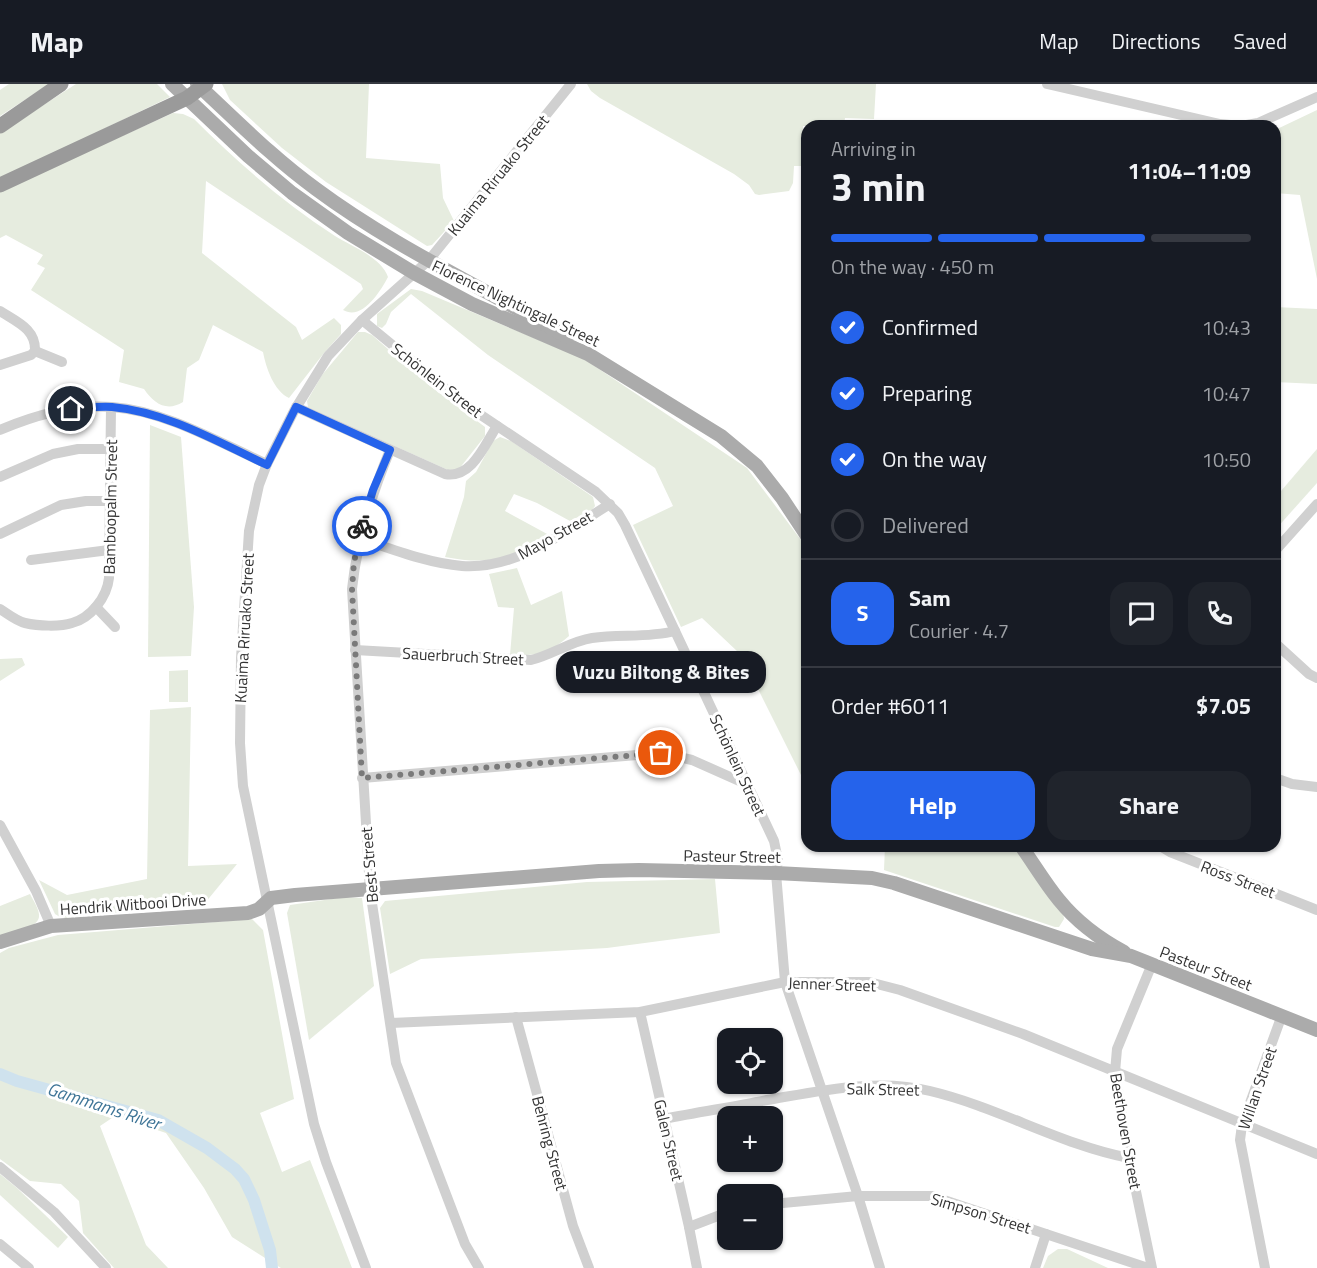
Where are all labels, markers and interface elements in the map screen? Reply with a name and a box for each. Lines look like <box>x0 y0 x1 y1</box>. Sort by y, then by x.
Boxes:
text: Map <box>30 20 84 63</box>
text: Map <box>1039 25 1079 57</box>
text: Directions <box>1112 25 1201 57</box>
text: Saved <box>1234 25 1287 57</box>
street label: Kuaima Riruako Street <box>442 109 555 241</box>
text: Arriving in <box>831 133 916 164</box>
text: 11:04–11:09 <box>1128 154 1251 188</box>
text: 3 min <box>831 157 926 216</box>
text: On the way · 450 m <box>831 251 994 282</box>
street label: Florence Nightingale Street <box>428 254 604 353</box>
text: Confirmed <box>882 310 978 344</box>
icon: check <box>831 311 864 344</box>
text: 10:43 <box>1202 312 1251 343</box>
street label: Schönlein Street <box>386 337 488 424</box>
text: Preparing <box>882 376 972 410</box>
icon: check <box>831 377 864 410</box>
text: 10:47 <box>1202 378 1251 409</box>
pin <box>45 383 96 434</box>
icon: home <box>54 392 87 425</box>
street label: Bamboopalm Street <box>97 439 123 575</box>
text: On the way <box>882 442 987 476</box>
icon: check <box>831 443 864 476</box>
text: 10:50 <box>1202 444 1251 475</box>
courier <box>332 496 392 556</box>
street label: Mayo Street <box>513 504 597 565</box>
text: Delivered <box>882 508 969 542</box>
icon: bike <box>346 510 379 543</box>
street label: Kuaima Riruako Street <box>228 552 260 703</box>
text: Sam <box>909 581 951 615</box>
button: chat <box>1110 582 1173 645</box>
button: phone <box>1188 582 1251 645</box>
text: S <box>857 596 868 630</box>
text: Courier · 4.7 <box>909 615 1009 646</box>
street label: Sauerbruch Street <box>402 641 525 671</box>
callout: Vuzu Biltong & Bites <box>556 651 766 693</box>
text: Vuzu Biltong & Bites <box>573 656 749 687</box>
text: Order #6011 <box>831 689 950 723</box>
text: $7.05 <box>1196 689 1251 723</box>
street label: Schönlein Street <box>704 710 772 820</box>
pin <box>635 727 686 778</box>
icon: bag <box>644 736 677 769</box>
button: Help <box>831 771 1035 840</box>
button: Share <box>1047 771 1251 840</box>
street label: Best Street <box>354 826 384 904</box>
street label: Pasteur Street <box>683 843 781 869</box>
street label: Ross Street <box>1197 854 1279 904</box>
street label: Hendrik Witbooi Drive <box>59 887 207 921</box>
street label: Pasteur Street <box>1156 939 1256 997</box>
street label: Jenner Street <box>788 970 877 998</box>
map controls <box>717 1028 783 1250</box>
button: locate <box>717 1028 783 1094</box>
street label: Willan Street <box>1232 1043 1283 1133</box>
street label: Beethoven Street <box>1104 1071 1148 1191</box>
water label: Gammams River <box>44 1075 166 1138</box>
street label: Salk Street <box>846 1076 920 1102</box>
street label: Behring Street <box>526 1093 574 1193</box>
street label: Galen Street <box>648 1097 690 1184</box>
button: + <box>717 1106 783 1172</box>
button: − <box>717 1184 783 1250</box>
street label: Simpson Street <box>928 1186 1034 1240</box>

